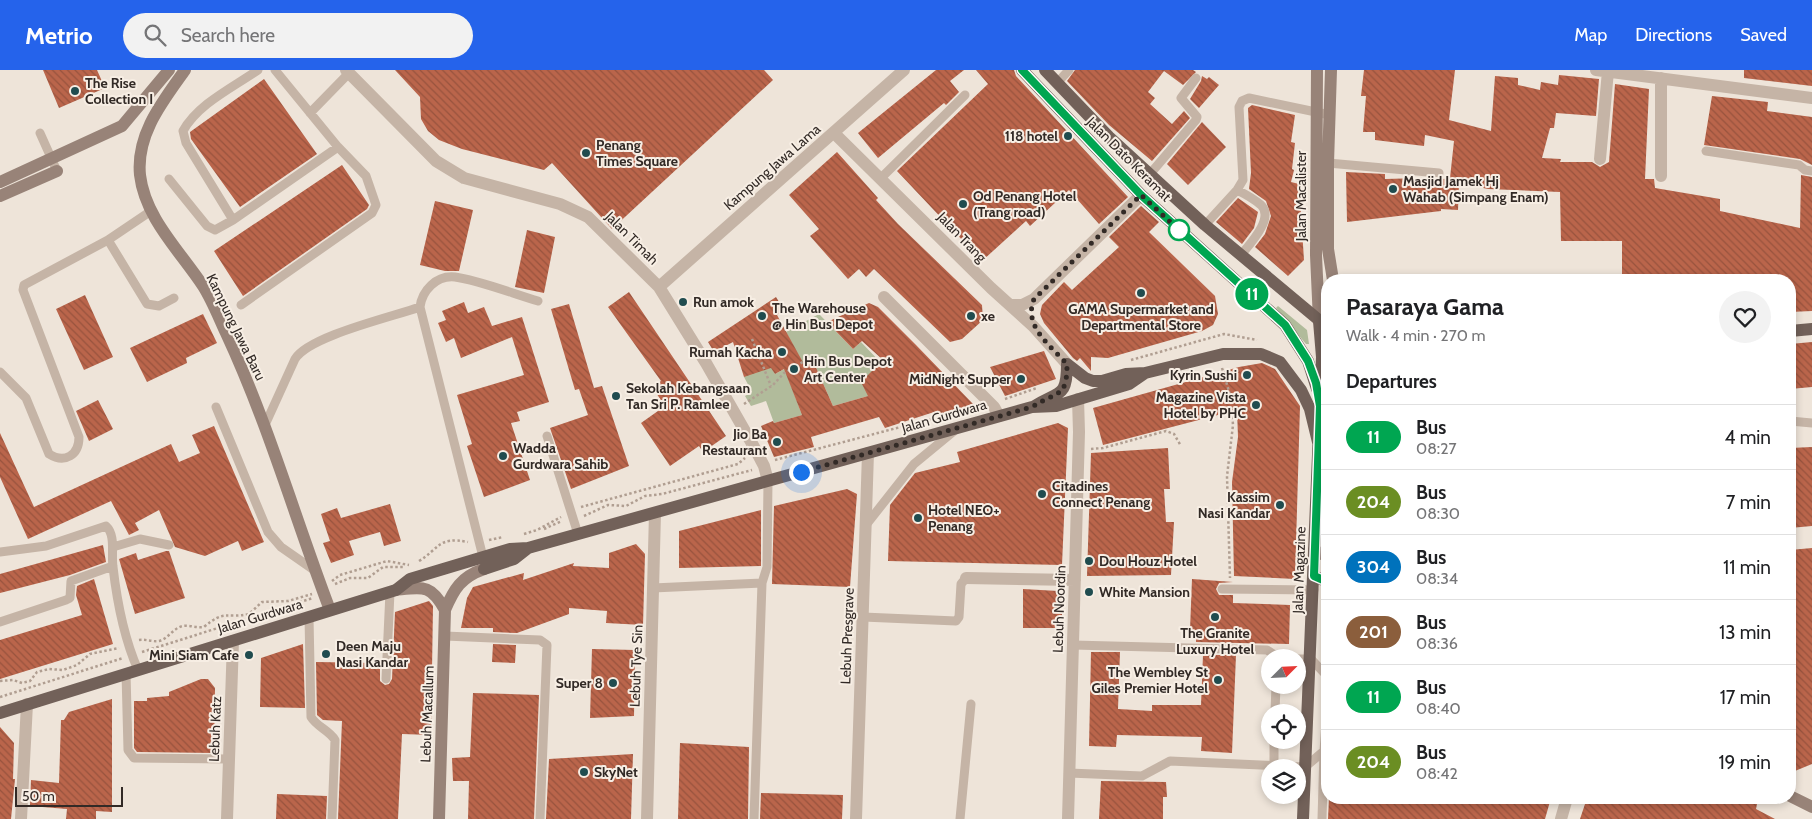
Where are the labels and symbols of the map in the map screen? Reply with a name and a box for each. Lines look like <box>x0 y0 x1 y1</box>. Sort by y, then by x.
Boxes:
place label: The Rise Collection I <box>85 74 153 108</box>
marker: The Rise Collection I <box>69 85 81 97</box>
street label: Jalan Dato Keramat <box>1082 112 1175 205</box>
street label: Kampung Jawa Lama <box>720 120 824 214</box>
place label: 118 hotel <box>1005 127 1058 145</box>
marker: 118 hotel <box>1062 130 1074 142</box>
place label: Penang Times Square <box>596 136 678 170</box>
marker: Penang Times Square <box>580 147 592 159</box>
street label: Jalan Macalister <box>1292 150 1310 242</box>
place label: Masjid Jamek Hj Wahab (Simpang Enam) <box>1403 172 1549 206</box>
marker: Masjid Jamek Hj Wahab (Simpang Enam) <box>1387 183 1399 195</box>
place label: Od Penang Hotel (Trang road) <box>973 187 1077 221</box>
marker: Od Penang Hotel (Trang road) <box>957 198 969 210</box>
street label: Jalan Timah <box>601 207 662 268</box>
street label: Jalan Trang <box>933 207 991 267</box>
unlabelled marker <box>1168 219 1190 241</box>
street label: Kampung Jawa Baru <box>202 271 270 383</box>
line badge: 11 <box>1230 278 1274 310</box>
marker: GAMA Supermarket and Departmental Store <box>1135 287 1147 299</box>
place label: Run amok <box>693 293 754 311</box>
marker: Run amok <box>677 296 689 308</box>
place label: The Warehouse @ Hin Bus Depot <box>772 299 873 333</box>
place label: GAMA Supermarket and Departmental Store <box>1068 300 1214 334</box>
place label: xe <box>981 307 995 325</box>
marker: The Warehouse @ Hin Bus Depot <box>756 310 768 322</box>
marker: xe <box>965 310 977 322</box>
place label: Rumah Kacha <box>689 343 772 361</box>
marker: Rumah Kacha <box>776 346 788 358</box>
place label: Hin Bus Depot Art Center <box>804 352 892 386</box>
marker: Hin Bus Depot Art Center <box>788 363 800 375</box>
place label: Kyrin Sushi <box>1170 366 1237 384</box>
marker: Kyrin Sushi <box>1241 369 1253 381</box>
place label: MidNight Supper <box>909 370 1011 388</box>
marker: MidNight Supper <box>1015 373 1027 385</box>
place label: Sekolah Kebangsaan Tan Sri P. Ramlee <box>626 379 750 413</box>
place label: Magazine Vista Hotel by PHC <box>1156 388 1246 422</box>
marker: Sekolah Kebangsaan Tan Sri P. Ramlee <box>610 390 622 402</box>
street label: Jalan Gurdwara <box>898 395 989 437</box>
marker: Magazine Vista Hotel by PHC <box>1250 399 1262 411</box>
place label: Jio Ba Restaurant <box>702 425 767 459</box>
marker: Jio Ba Restaurant <box>771 436 783 448</box>
place label: Wadda Gurdwara Sahib <box>513 439 608 473</box>
marker: Wadda Gurdwara Sahib <box>497 450 509 462</box>
your location <box>789 460 814 485</box>
place label: Citadines Connect Penang <box>1052 477 1150 511</box>
marker: Citadines Connect Penang <box>1036 488 1048 500</box>
place label: Kassim Nasi Kandar <box>1198 488 1270 522</box>
marker: Kassim Nasi Kandar <box>1274 499 1286 511</box>
place label: Hotel NEO+ Penang <box>928 501 999 535</box>
marker: Hotel NEO+ Penang <box>912 512 924 524</box>
street label: Jalan Magazine <box>1288 526 1310 615</box>
place label: Dou Houz Hotel <box>1099 552 1197 570</box>
marker: Dou Houz Hotel <box>1083 555 1095 567</box>
street label: Lebuh Noordin <box>1048 565 1070 653</box>
place label: White Mansion <box>1099 583 1190 601</box>
marker: White Mansion <box>1083 586 1095 598</box>
street label: Lebuh Presgrave <box>836 587 858 685</box>
street label: Jalan Gurdwara <box>214 594 305 638</box>
marker: The Granite Luxury Hotel <box>1209 611 1221 623</box>
street label: Lebuh Tye Sin <box>626 624 646 707</box>
place label: The Granite Luxury Hotel <box>1176 624 1254 658</box>
place label: Deen Maju Nasi Kandar <box>336 637 409 671</box>
place label: Mini Siam Cafe <box>149 646 239 664</box>
marker: Deen Maju Nasi Kandar <box>320 648 332 660</box>
marker: Mini Siam Cafe <box>243 649 255 661</box>
north arrow <box>1261 649 1306 694</box>
place label: The Wembley St Giles Premier Hotel <box>1091 663 1208 697</box>
street label: Lebuh Macallum <box>416 665 438 763</box>
place label: Super 8 <box>556 674 603 692</box>
marker: The Wembley St Giles Premier Hotel <box>1212 674 1224 686</box>
marker: Super 8 <box>607 677 619 689</box>
street label: Lebuh Katz <box>205 695 225 762</box>
place label: SkyNet <box>594 763 638 781</box>
marker: SkyNet <box>578 766 590 778</box>
scale bar <box>15 784 122 807</box>

